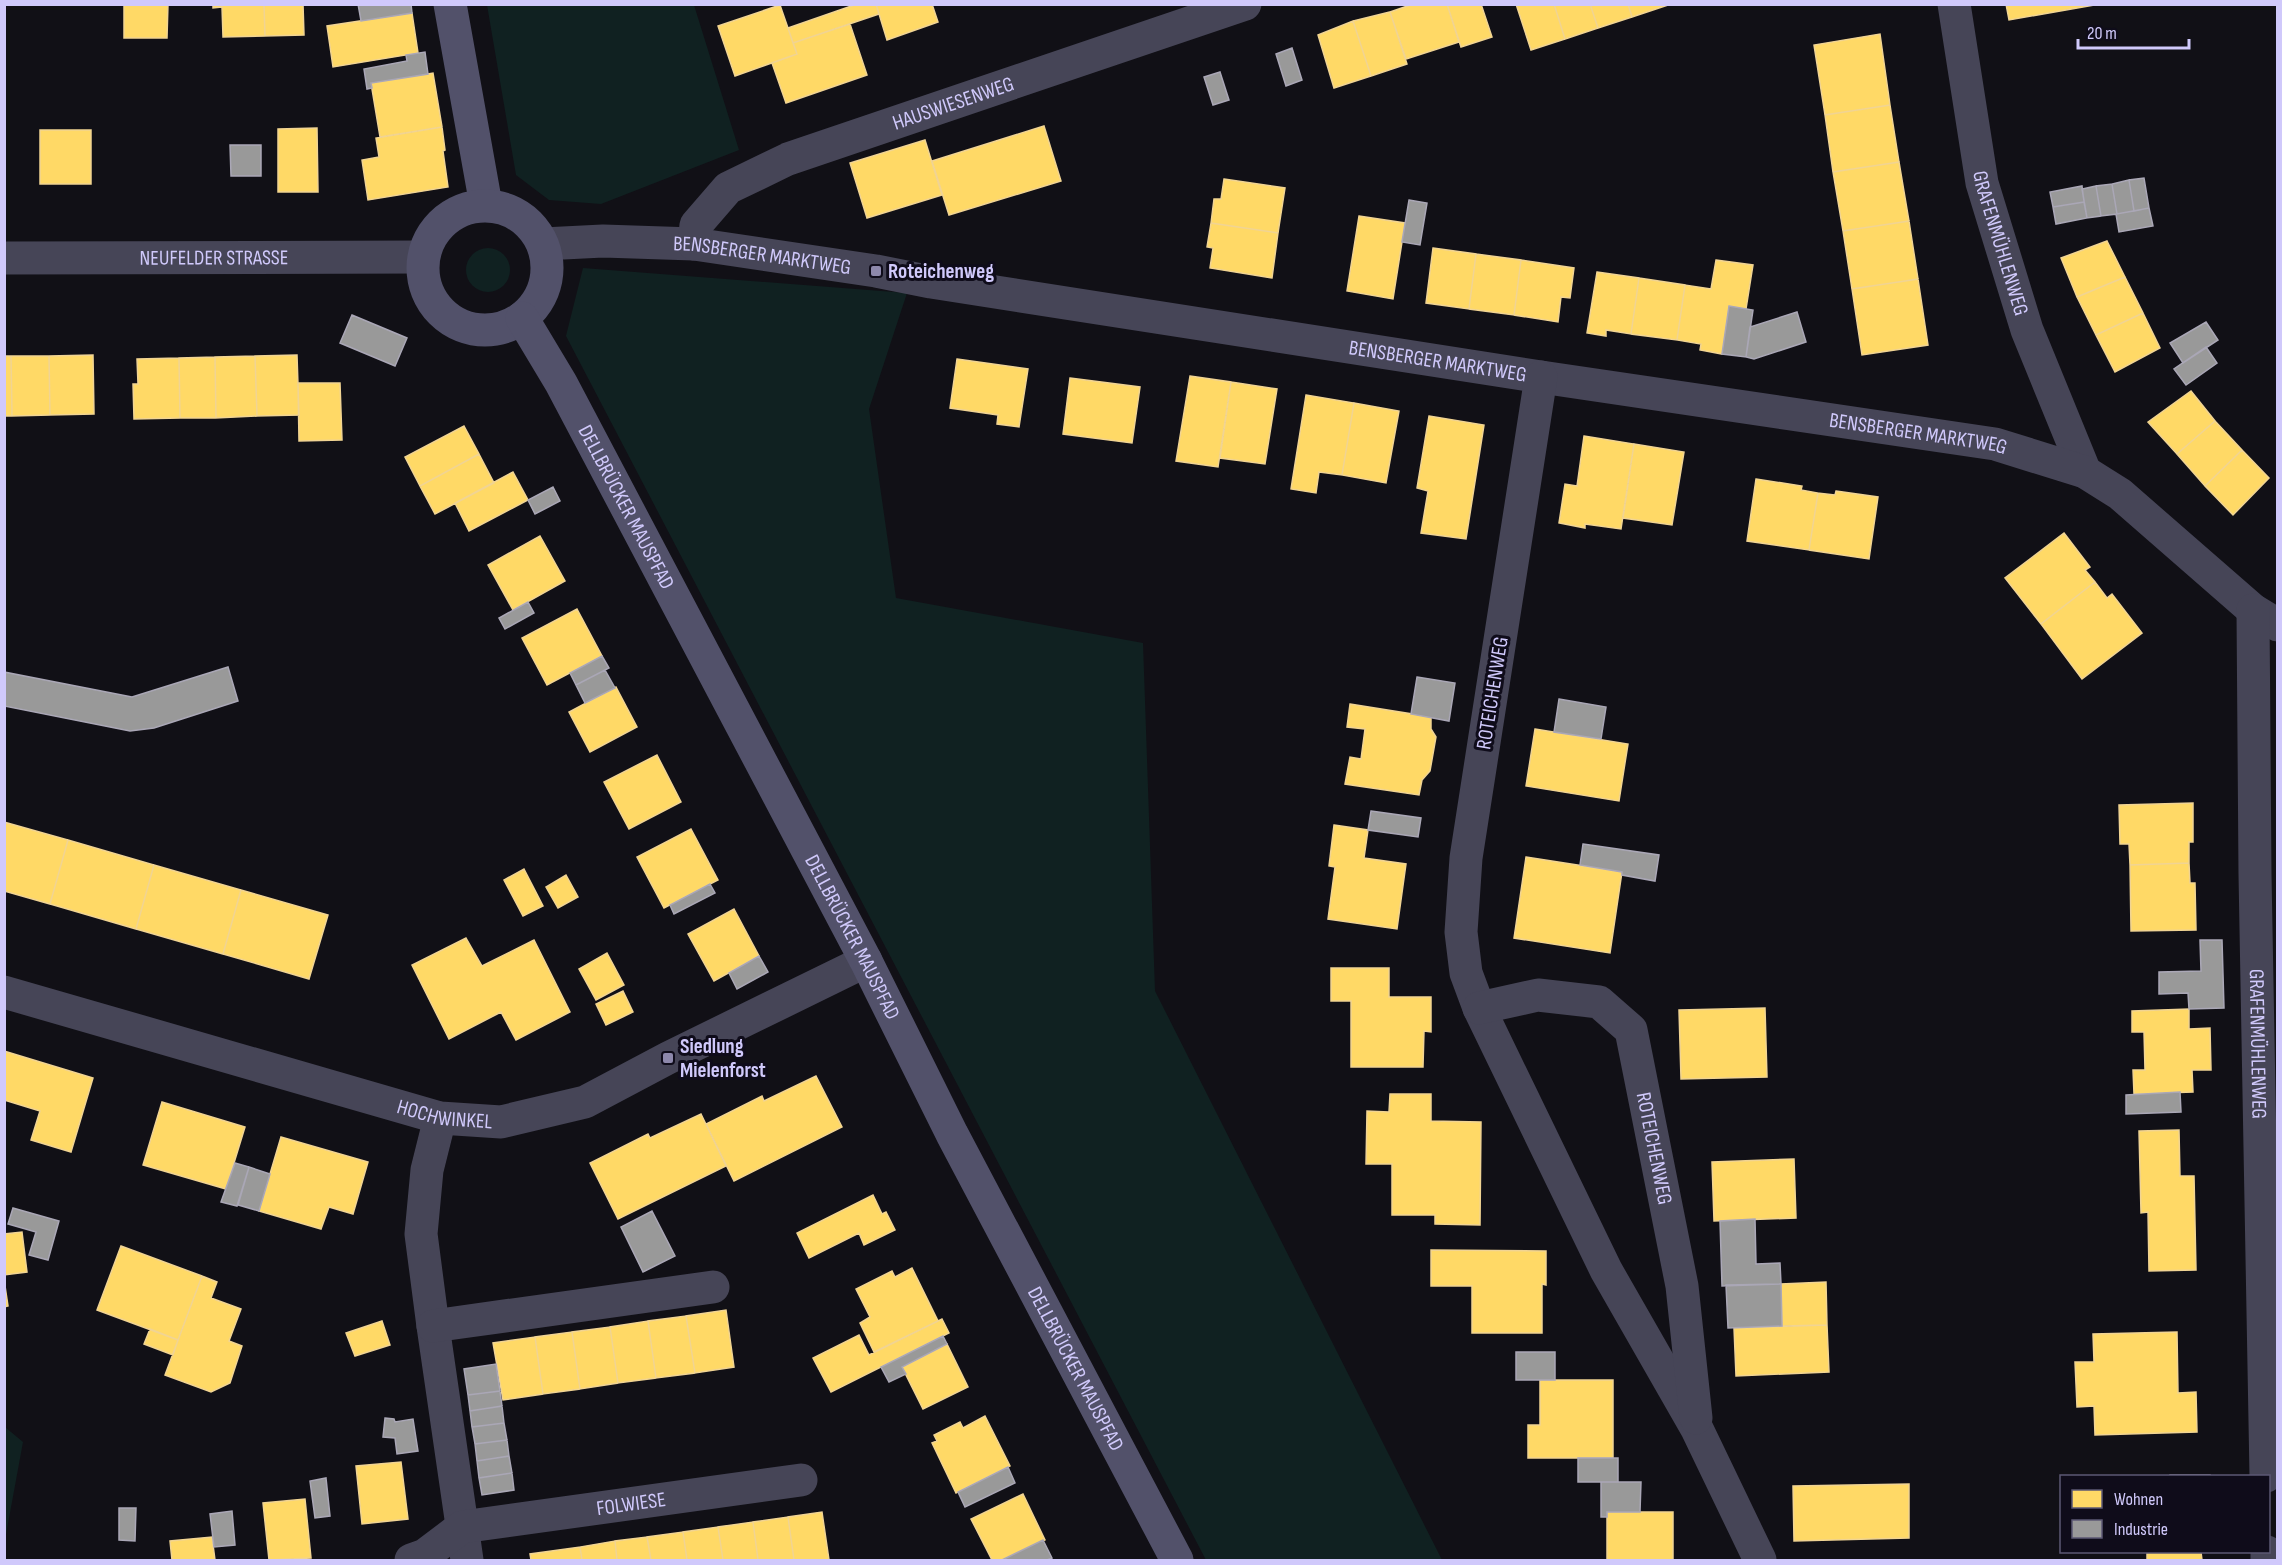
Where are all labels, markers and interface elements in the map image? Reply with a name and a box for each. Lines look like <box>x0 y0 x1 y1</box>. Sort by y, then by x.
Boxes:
scale bar <box>2078 12 2189 50</box>
text: 20 m <box>2087 23 2117 44</box>
street label: HAUSWIESENWEG <box>889 71 1017 136</box>
street label: GRAFENMÜHLENWEG <box>1967 169 2034 319</box>
street label: BENSBERGER MARKTWEG <box>673 231 853 280</box>
street label: NEUFELDER STRASSE <box>140 245 288 271</box>
place label: Roteichenweg <box>888 259 994 284</box>
marker: Roteichenweg <box>869 264 883 278</box>
street label: BENSBERGER MARKTWEG <box>1347 335 1528 388</box>
street label: BENSBERGER MARKTWEG <box>1828 408 2010 460</box>
street label: DELLBRÜCKER MAUSPFAD <box>572 421 680 594</box>
street label: ROTEICHENWEG <box>1471 635 1514 751</box>
street label: DELLBRÜCKER MAUSPFAD <box>799 851 905 1024</box>
street label: GRAFENMÜHLENWEG <box>2244 969 2271 1119</box>
place label: Siedlung Mielenforst <box>680 1034 766 1083</box>
marker: Siedlung Mielenforst <box>661 1051 675 1065</box>
street label: ROTEICHENWEG <box>1631 1090 1677 1207</box>
street label: HOCHWINKEL <box>394 1094 493 1134</box>
street label: DELLBRÜCKER MAUSPFAD <box>1022 1283 1129 1455</box>
legend <box>2060 1475 2270 1553</box>
street label: FOLWIESE <box>595 1487 667 1521</box>
text: Wohnen <box>2114 1489 2163 1510</box>
text: Industrie <box>2114 1519 2168 1540</box>

